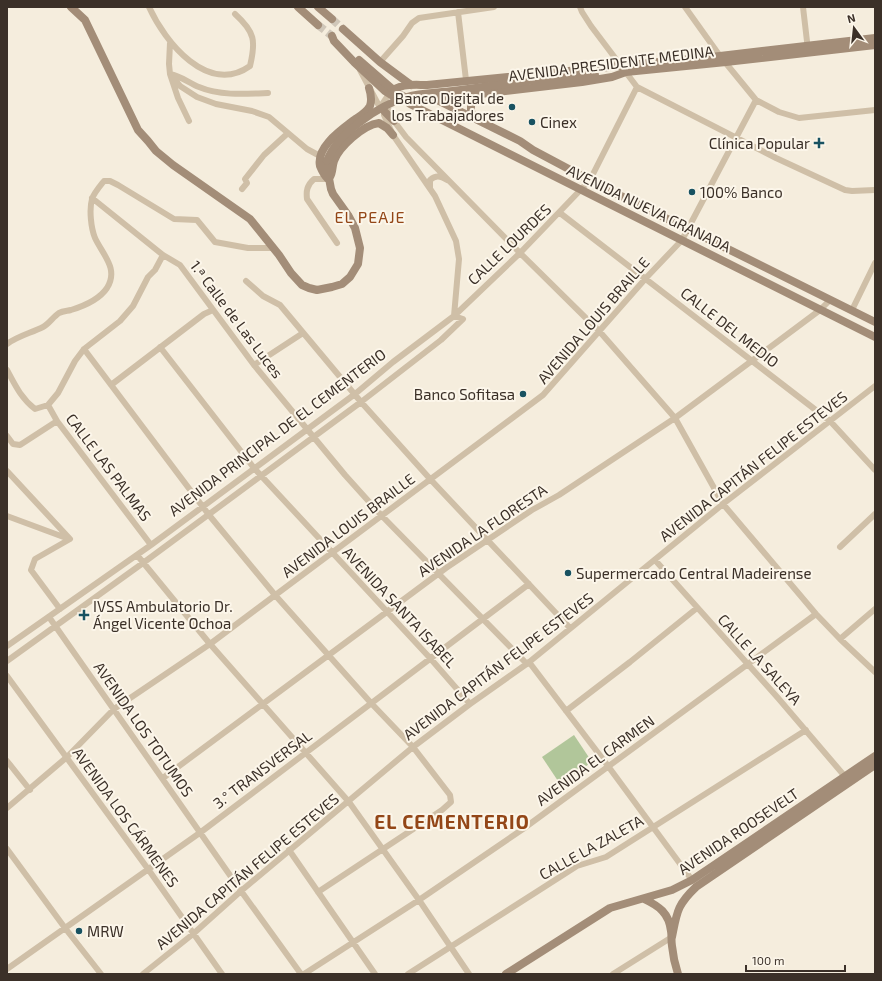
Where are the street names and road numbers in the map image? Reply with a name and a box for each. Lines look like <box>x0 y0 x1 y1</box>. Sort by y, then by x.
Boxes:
street label: AVENIDA PRESIDENTE MEDINA <box>507 41 715 85</box>
street label: AVENIDA NUEVA GRANADA <box>564 160 734 256</box>
street label: CALLE LOURDES <box>464 200 554 288</box>
street label: AVENIDA LOUIS BRAILLE <box>533 253 653 387</box>
street label: 1.ª Calle de Las Luces <box>187 257 287 381</box>
street label: CALLE DEL MEDIO <box>677 283 783 371</box>
street label: AVENIDA PRINCIPAL DE EL CEMENTERIO <box>165 345 389 519</box>
street label: AVENIDA CAPITÁN FELIPE ESTEVES <box>655 387 851 545</box>
street label: CALLE LAS PALMAS <box>63 410 155 524</box>
street label: AVENIDA LOUIS BRAILLE <box>278 469 418 581</box>
street label: AVENIDA LA FLORESTA <box>414 480 551 580</box>
street label: AVENIDA SANTA ISABEL <box>339 543 461 671</box>
street label: AVENIDA CAPITÁN FELIPE ESTEVES <box>399 589 597 743</box>
street label: CALLE LA SALEYA <box>715 610 806 709</box>
street label: AVENIDA LOS TOTUMOS <box>91 658 197 800</box>
street label: AVENIDA EL CARMEN <box>532 711 658 809</box>
street label: 3.° TRANSVERSAL <box>209 726 315 812</box>
street label: AVENIDA LOS CÁRMENES <box>69 744 183 890</box>
street label: AVENIDA ROOSEVELT <box>674 784 802 878</box>
street label: AVENIDA CAPITÁN FELIPE ESTEVES <box>152 789 342 953</box>
street label: CALLE LA ZALETA <box>536 811 647 883</box>

